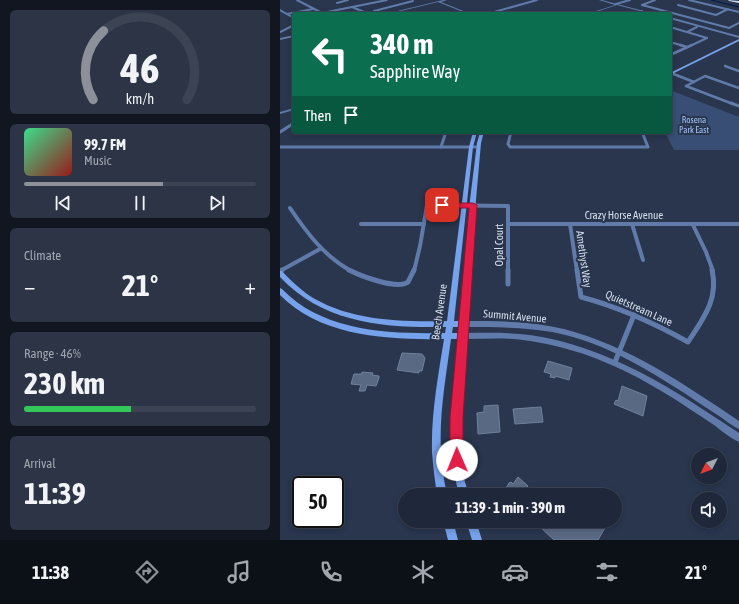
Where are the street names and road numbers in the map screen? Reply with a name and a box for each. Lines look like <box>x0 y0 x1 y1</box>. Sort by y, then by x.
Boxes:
street label: Crazy Horse Avenue <box>585 209 663 221</box>
street label: Opal Court <box>493 224 505 266</box>
street label: Amethyst Way <box>574 230 594 289</box>
street label: Beech Avenue <box>429 283 449 341</box>
street label: Quietstream Lane <box>604 288 674 328</box>
street label: Summit Avenue <box>483 307 547 325</box>

